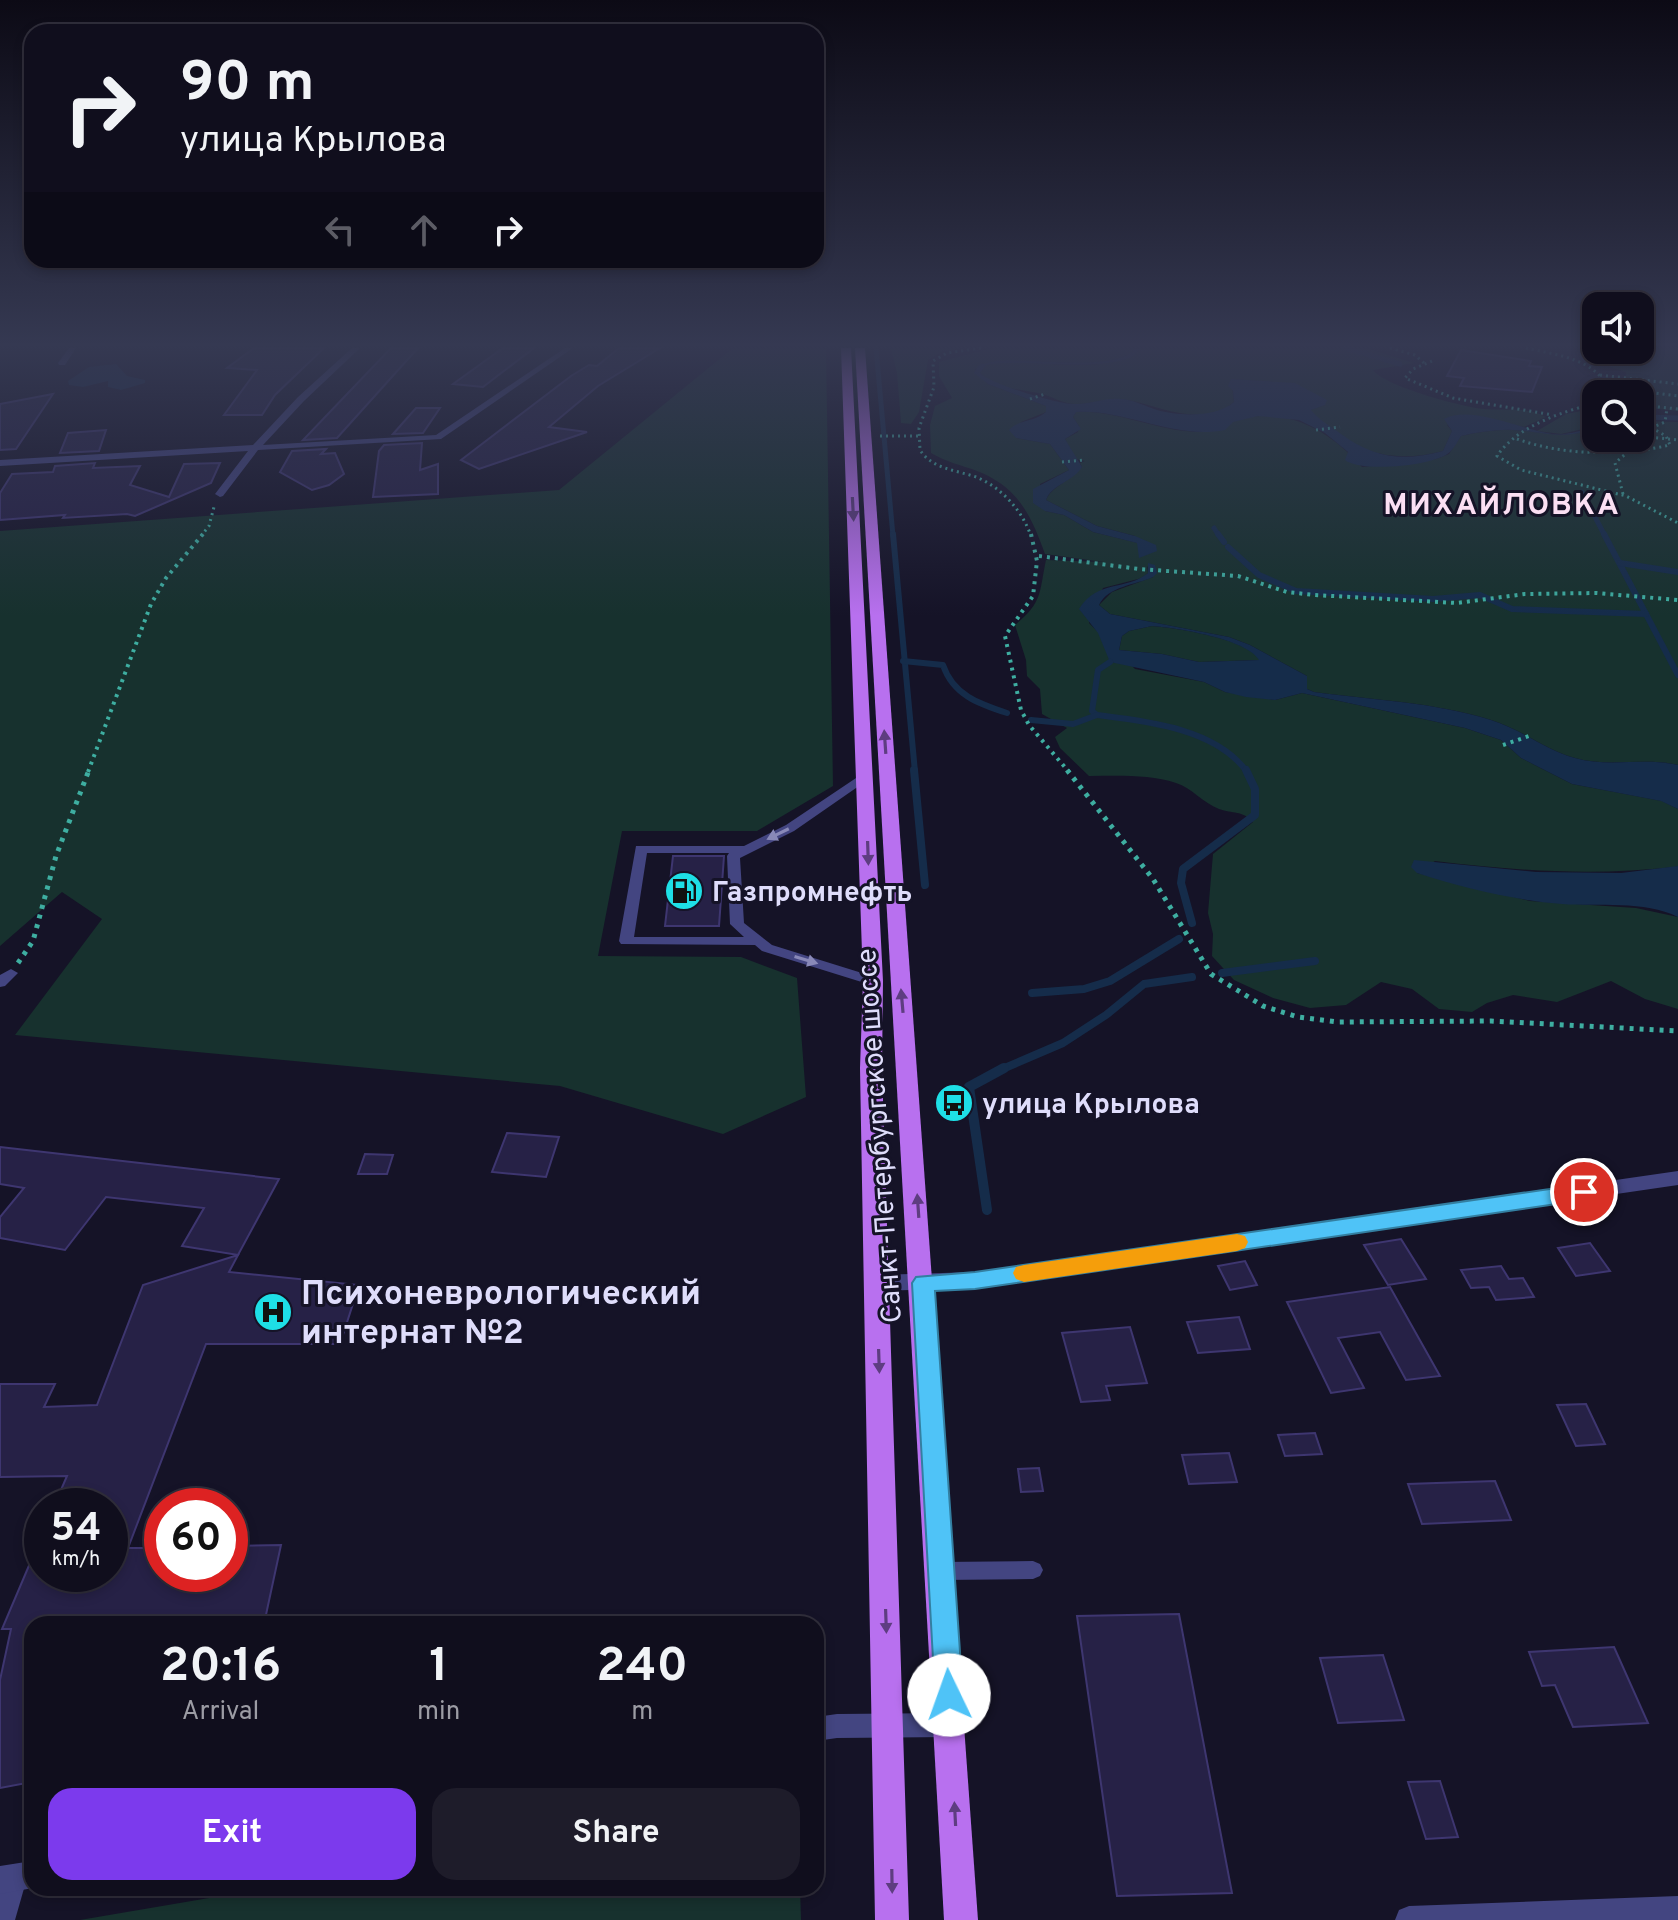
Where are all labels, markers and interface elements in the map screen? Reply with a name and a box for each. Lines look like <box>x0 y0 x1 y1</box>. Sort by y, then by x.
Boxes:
text: 90 m <box>180 50 315 120</box>
icon: right <box>48 56 152 160</box>
text: улица Крылова <box>180 119 446 165</box>
icon: left <box>318 208 362 252</box>
icon: ahead <box>402 208 446 252</box>
icon: right <box>486 208 530 252</box>
map controls <box>1582 292 1654 452</box>
button: sound <box>1582 292 1654 364</box>
button: search <box>1582 380 1654 452</box>
district label: МИХАЙЛОВКА <box>1383 485 1621 525</box>
one-way arrow <box>846 497 859 522</box>
one-way arrow <box>878 729 891 754</box>
one-way arrow <box>766 827 789 841</box>
one-way arrow <box>862 841 875 866</box>
fuel station icon: Газпромнефть <box>663 870 705 912</box>
place label: Газпромнефть <box>712 876 913 912</box>
street label: Санкт-Петербургское шоссе <box>850 947 912 1324</box>
one-way arrow <box>794 955 818 967</box>
one-way arrow <box>895 988 908 1013</box>
bus stop icon: улица Крылова <box>933 1082 975 1124</box>
place label: улица Крылова <box>982 1088 1200 1124</box>
pin <box>1550 1158 1618 1226</box>
icon: arrive <box>1562 1170 1606 1214</box>
one-way arrow <box>911 1193 924 1218</box>
place label: Психоневрологический интернат №2 <box>301 1274 701 1356</box>
hospital icon: Психоневрологический интернат №2 <box>252 1291 294 1333</box>
one-way arrow <box>873 1349 886 1374</box>
speed limit sign: 60 <box>144 1488 248 1592</box>
text: 54 <box>51 1505 101 1555</box>
text: km/h <box>52 1547 100 1573</box>
one-way arrow <box>880 1609 893 1634</box>
text: 20:16 <box>160 1638 281 1698</box>
text: 1 <box>429 1638 448 1698</box>
text: 240 <box>596 1638 688 1698</box>
position arrow <box>907 1653 991 1737</box>
text: Arrival <box>182 1696 259 1729</box>
text: min <box>417 1696 460 1729</box>
text: m <box>631 1696 653 1729</box>
button: Exit <box>48 1788 416 1880</box>
button: Share <box>432 1788 800 1880</box>
one-way arrow <box>949 1801 962 1826</box>
one-way arrow <box>885 1869 898 1894</box>

